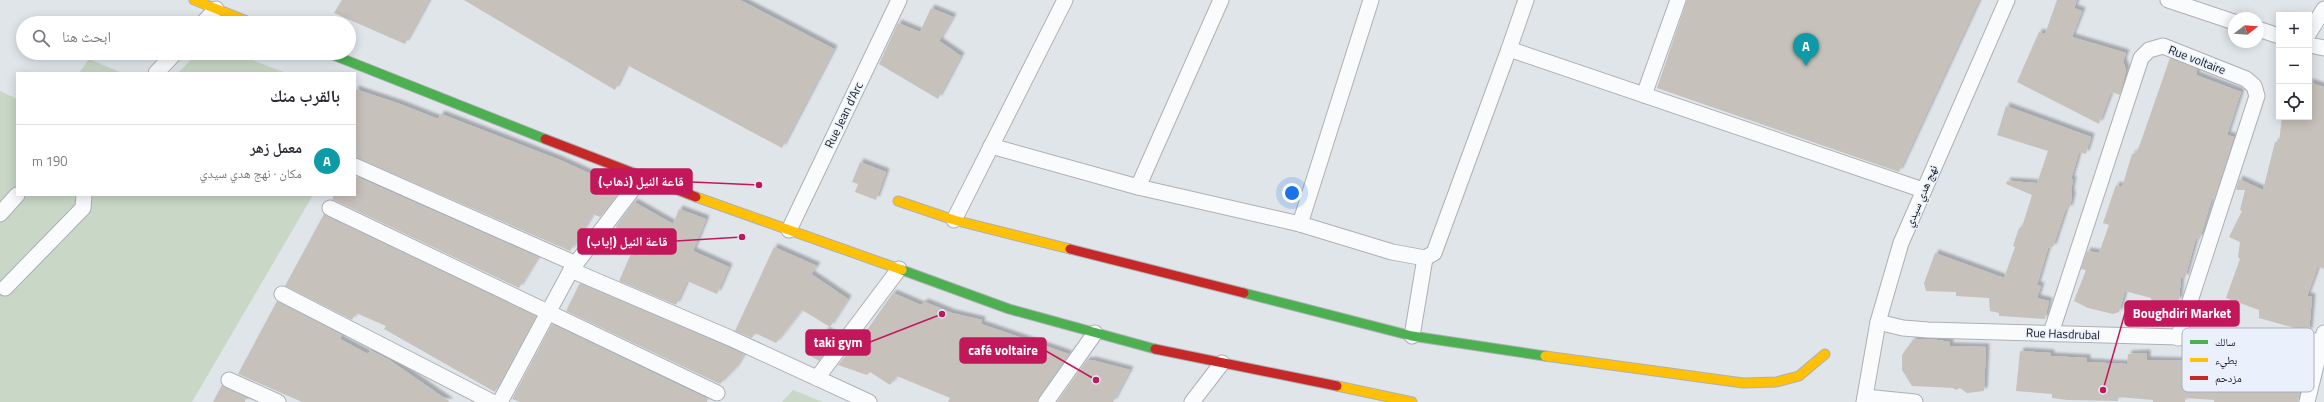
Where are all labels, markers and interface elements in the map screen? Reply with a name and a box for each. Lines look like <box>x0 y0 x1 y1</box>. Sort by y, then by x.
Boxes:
north arrow <box>2228 12 2264 48</box>
map controls <box>2276 12 2312 120</box>
button: + <box>2276 12 2312 48</box>
search box <box>16 16 356 60</box>
text: ابحث هنا <box>62 25 111 48</box>
icon: search <box>30 27 52 49</box>
pin: A <box>1793 33 1819 66</box>
street label: Rue voltaire <box>2166 40 2229 79</box>
button: − <box>2276 48 2312 84</box>
street label: Rue Jean d'Arc <box>819 78 868 151</box>
text: بالقرب منك <box>270 83 340 109</box>
button: locate <box>2276 84 2312 120</box>
text: معمل زهر <box>250 136 302 159</box>
text: 190 m <box>32 151 68 171</box>
text: A <box>323 151 331 171</box>
street label: نهج هدي سيدي <box>1899 162 1943 230</box>
text: مكان · نهج هدي سيدي <box>200 163 302 183</box>
callout: قاعة النيل (ذهاب) <box>591 169 692 194</box>
text: قاعة النيل (ذهاب) <box>598 171 684 191</box>
your location <box>1282 183 1302 203</box>
callout: قاعة النيل (إياب) <box>578 229 676 254</box>
text: قاعة النيل (إياب) <box>586 231 668 251</box>
callout: Boughdiri Market <box>2125 301 2239 326</box>
text: Boughdiri Market <box>2133 303 2231 323</box>
street label: Rue Hasdrubal <box>2026 323 2100 344</box>
legend <box>2182 328 2314 392</box>
callout: taki gym <box>806 330 870 355</box>
text: taki gym <box>814 332 862 352</box>
text: سالك <box>2215 334 2235 350</box>
callout: café voltaire <box>960 338 1046 363</box>
text: café voltaire <box>968 340 1038 360</box>
text: بطيء <box>2215 352 2237 369</box>
text: مزدحم <box>2215 370 2242 386</box>

